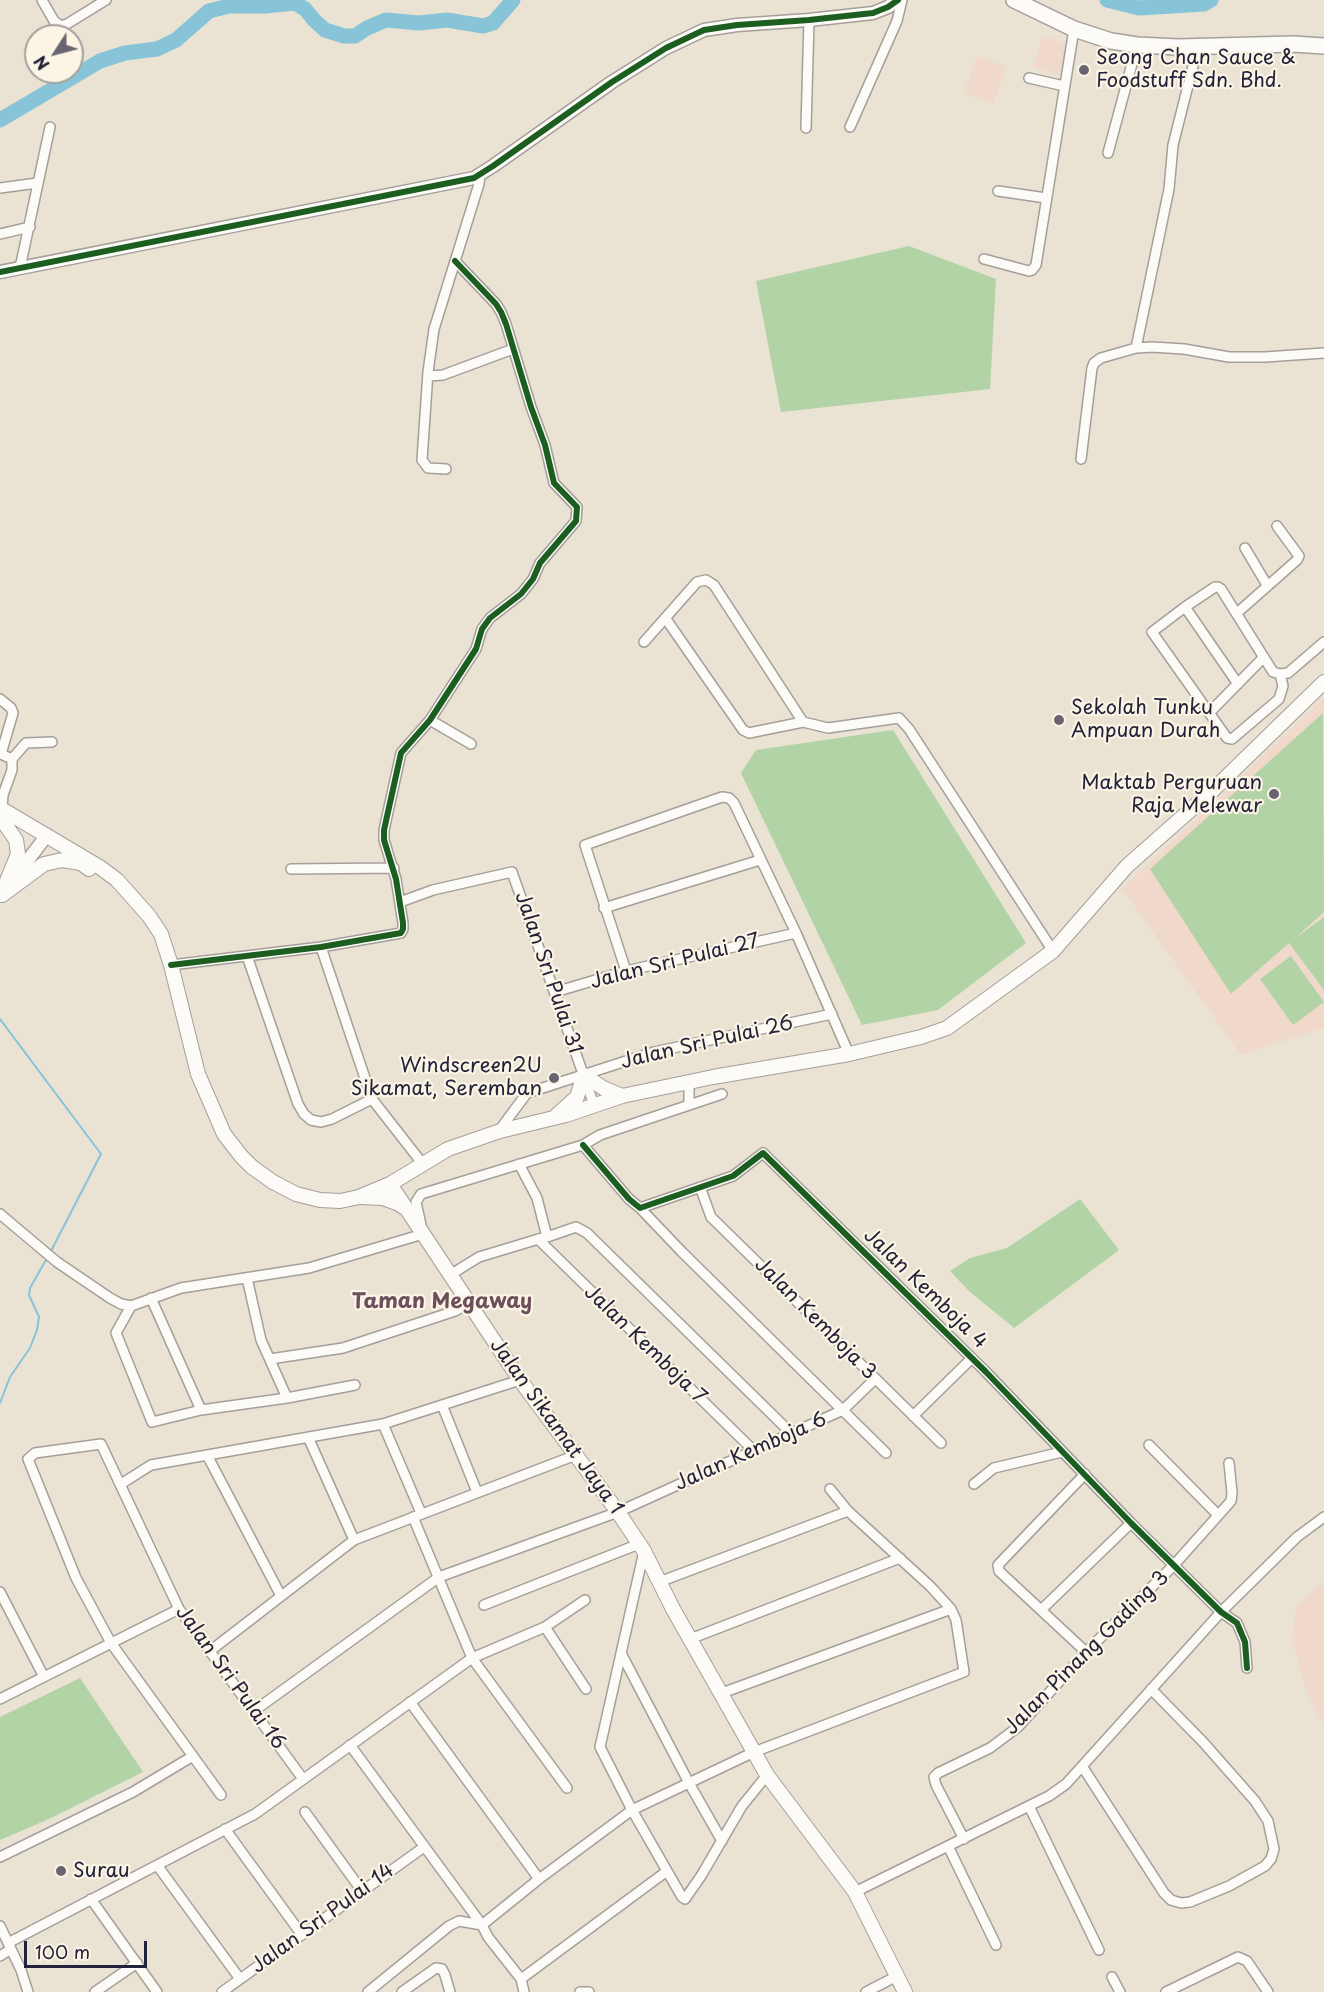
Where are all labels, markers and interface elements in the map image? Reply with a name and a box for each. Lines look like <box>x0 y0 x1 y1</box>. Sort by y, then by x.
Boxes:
north arrow <box>24 24 84 84</box>
place label: Seong Chan Sauce & Foodstuff Sdn. Bhd. <box>1096 46 1296 93</box>
text: N <box>28 51 54 76</box>
marker: Seong Chan Sauce & Foodstuff Sdn. Bhd. <box>1077 63 1091 77</box>
place label: Sekolah Tunku Ampuan Durah <box>1071 696 1220 743</box>
marker: Sekolah Tunku Ampuan Durah <box>1052 713 1066 727</box>
place label: Maktab Perguruan Raja Melewar <box>1081 771 1262 818</box>
marker: Maktab Perguruan Raja Melewar <box>1267 787 1281 801</box>
street label: Jalan Sri Pulai 31 <box>509 889 587 1057</box>
street label: Jalan Sri Pulai 27 <box>588 929 762 995</box>
street label: Jalan Sri Pulai 26 <box>619 1012 795 1074</box>
place label: Windscreen2U Sikamat, Seremban <box>351 1054 542 1101</box>
marker: Windscreen2U Sikamat, Seremban <box>547 1071 561 1085</box>
street label: Jalan Kemboja 4 <box>858 1224 992 1354</box>
street label: Jalan Kemboja 3 <box>749 1253 881 1385</box>
street label: Jalan Kemboja 7 <box>579 1281 711 1409</box>
district label: Taman Megaway <box>352 1289 532 1315</box>
street label: Jalan Sikamat Jaya 1 <box>484 1334 628 1520</box>
street label: Jalan Kemboja 6 <box>672 1408 830 1496</box>
street label: Jalan Pinang Gading 3 <box>1000 1566 1174 1740</box>
street label: Jalan Sri Pulai 16 <box>170 1602 290 1754</box>
place label: Surau <box>73 1859 130 1883</box>
street label: Jalan Sri Pulai 14 <box>247 1859 399 1979</box>
marker: Surau <box>54 1864 68 1878</box>
scale bar <box>27 1929 150 1967</box>
text: 100 m <box>35 1938 90 1965</box>

